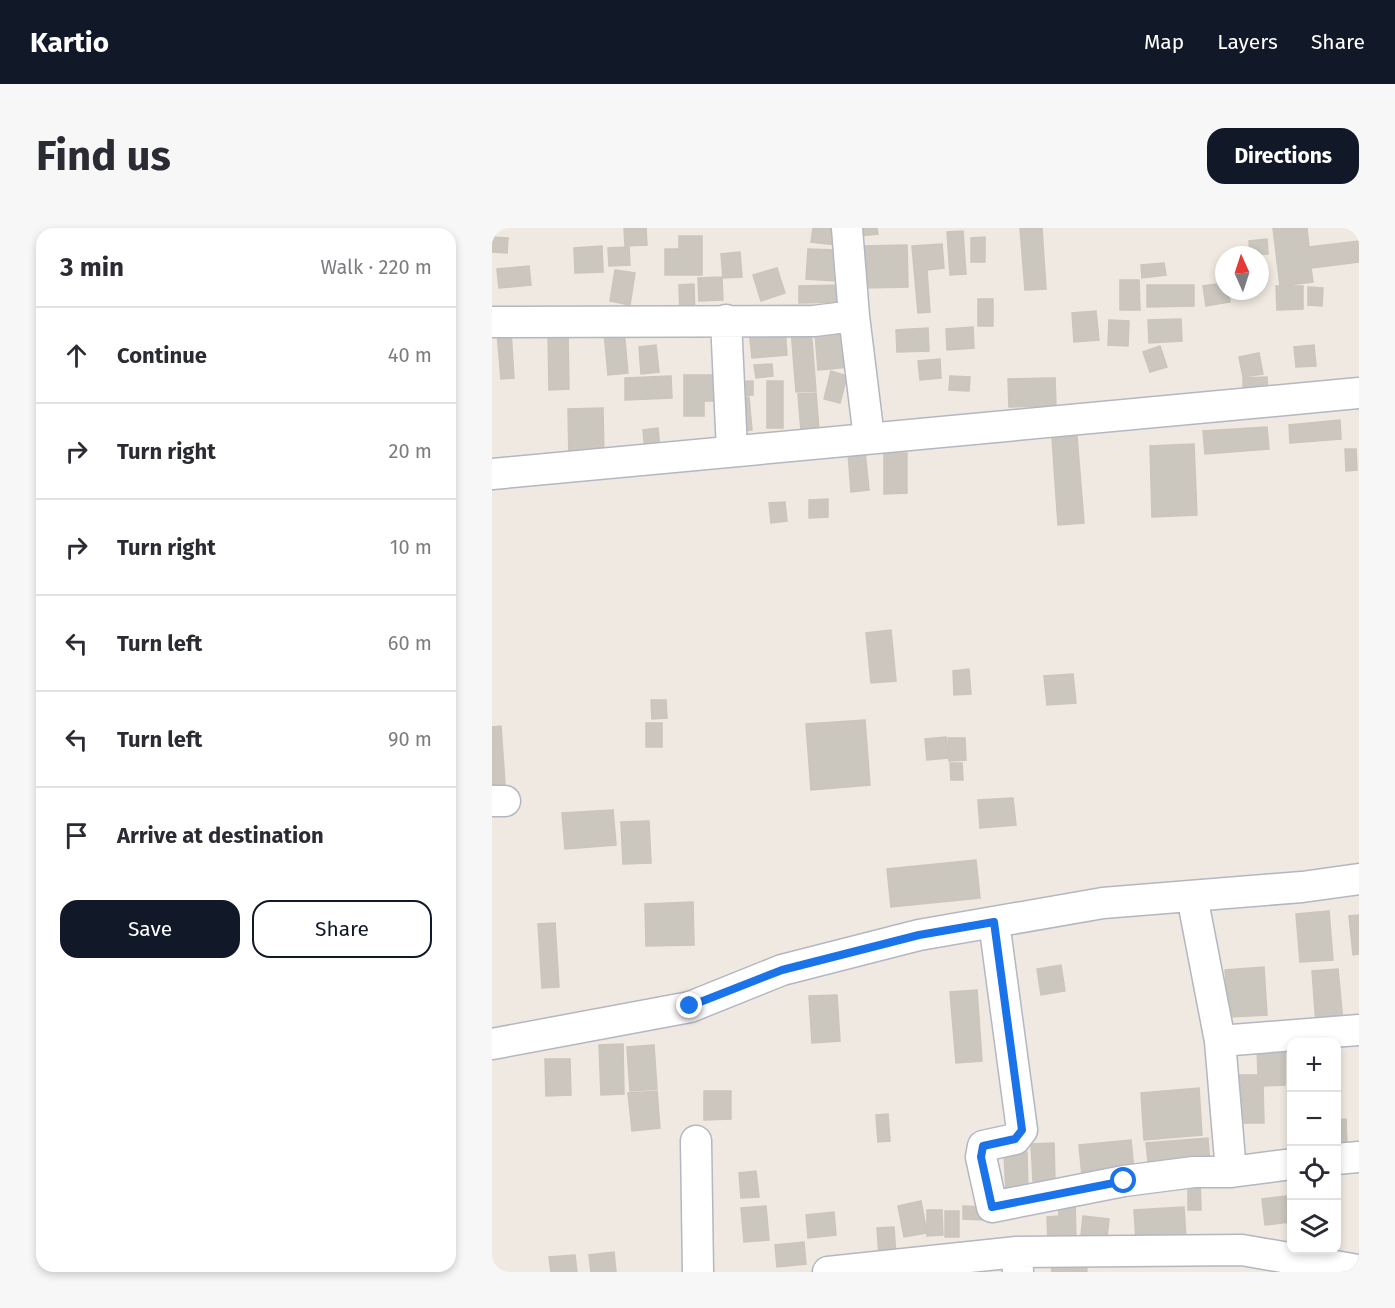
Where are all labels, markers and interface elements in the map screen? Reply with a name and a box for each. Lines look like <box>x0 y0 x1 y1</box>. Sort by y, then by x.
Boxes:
text: Kartio <box>30 26 109 59</box>
text: Map <box>1144 29 1184 55</box>
text: Layers <box>1217 29 1278 55</box>
text: Share <box>1311 29 1365 55</box>
button: Directions <box>1207 128 1359 184</box>
text: Find us <box>36 131 171 181</box>
north arrow <box>1215 246 1269 300</box>
text: 3 min <box>60 252 124 283</box>
text: Walk · 220 m <box>321 255 432 279</box>
icon: ahead <box>60 339 93 372</box>
text: Continue <box>117 342 207 369</box>
text: 40 m <box>388 343 432 367</box>
icon: right <box>60 435 93 468</box>
text: Turn right <box>117 438 216 465</box>
text: 20 m <box>389 439 432 463</box>
icon: right <box>60 531 93 564</box>
text: Turn right <box>117 534 216 561</box>
text: 10 m <box>390 535 432 559</box>
icon: left <box>60 627 93 660</box>
text: Turn left <box>117 630 202 657</box>
text: 60 m <box>388 631 432 655</box>
icon: left <box>60 723 93 756</box>
text: Turn left <box>117 726 202 753</box>
text: 90 m <box>388 727 432 751</box>
icon: arrive <box>60 819 93 852</box>
text: Arrive at destination <box>117 822 324 849</box>
button: Save <box>60 900 240 958</box>
button: Share <box>252 900 432 958</box>
route end <box>676 992 702 1018</box>
map controls <box>1287 1038 1341 1254</box>
button: + <box>1287 1038 1341 1092</box>
button: − <box>1287 1092 1341 1146</box>
button: locate <box>1287 1146 1341 1200</box>
route start <box>1110 1167 1136 1193</box>
button: layers <box>1287 1200 1341 1254</box>

